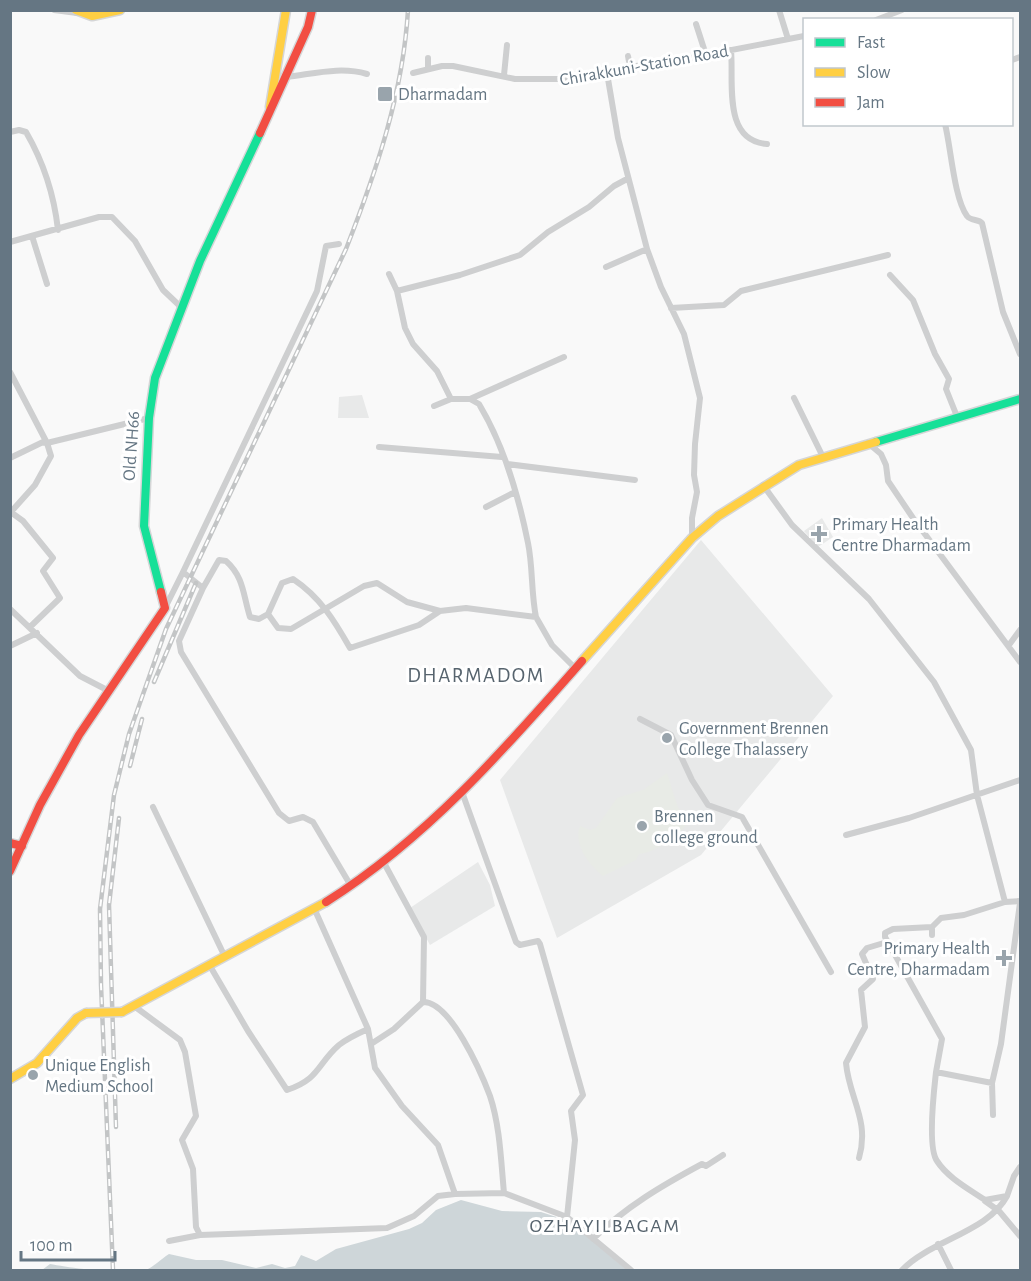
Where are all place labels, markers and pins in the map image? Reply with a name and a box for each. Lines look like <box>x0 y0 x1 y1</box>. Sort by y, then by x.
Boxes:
marker: Dharmadam <box>376 85 394 103</box>
place label: Dharmadam <box>398 86 488 104</box>
place label: Primary Health Centre Dharmadam <box>832 516 971 555</box>
marker: Primary Health Centre Dharmadam <box>810 525 828 543</box>
place label: Government Brennen College Thalassery <box>679 720 829 759</box>
marker: Government Brennen College Thalassery <box>660 731 674 745</box>
place label: Brennen college ground <box>654 808 758 847</box>
marker: Brennen college ground <box>635 819 649 833</box>
place label: Primary Health Centre, Dharmadam <box>848 940 990 979</box>
marker: Primary Health Centre, Dharmadam <box>995 949 1013 967</box>
place label: Unique English Medium School <box>45 1057 154 1096</box>
marker: Unique English Medium School <box>26 1068 40 1082</box>

